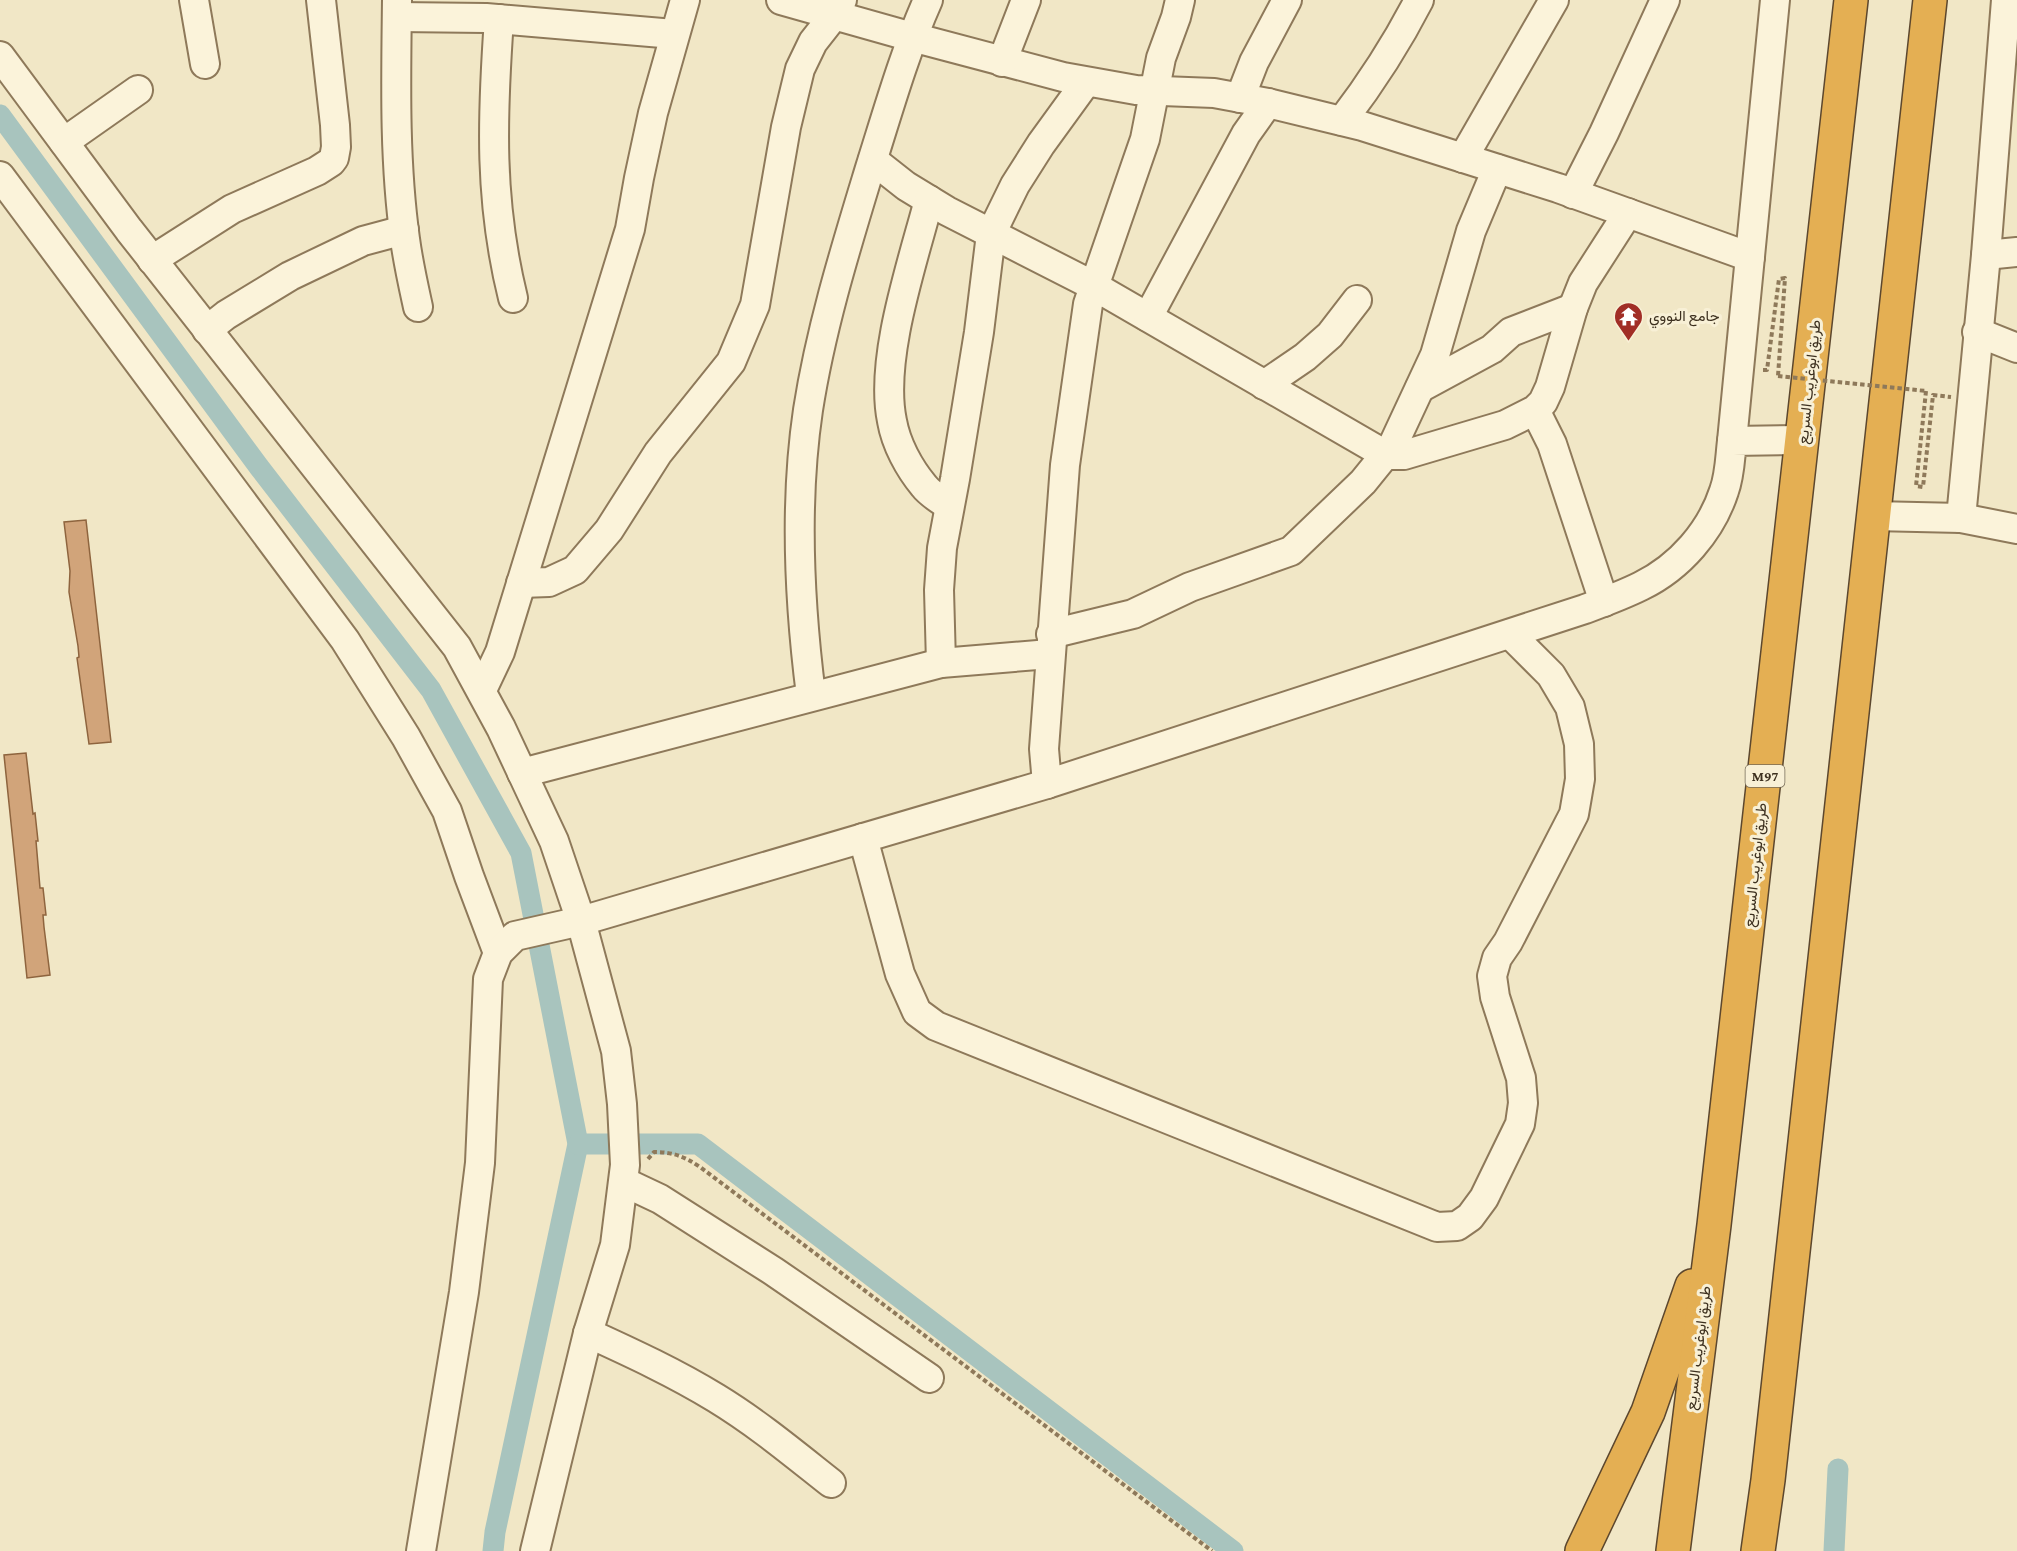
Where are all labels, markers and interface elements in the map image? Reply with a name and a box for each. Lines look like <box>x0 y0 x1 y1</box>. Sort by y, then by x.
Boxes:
temple icon: جامع النووي <box>1612 300 1644 342</box>
place label: جامع النووي <box>1649 308 1720 329</box>
street label: طريق ابوغريب السريع <box>1795 319 1826 445</box>
road number: M97 <box>1746 765 1784 787</box>
street label: طريق ابوغريب السريع <box>1741 802 1772 928</box>
street label: طريق ابوغريب السريع <box>1682 1285 1717 1411</box>

